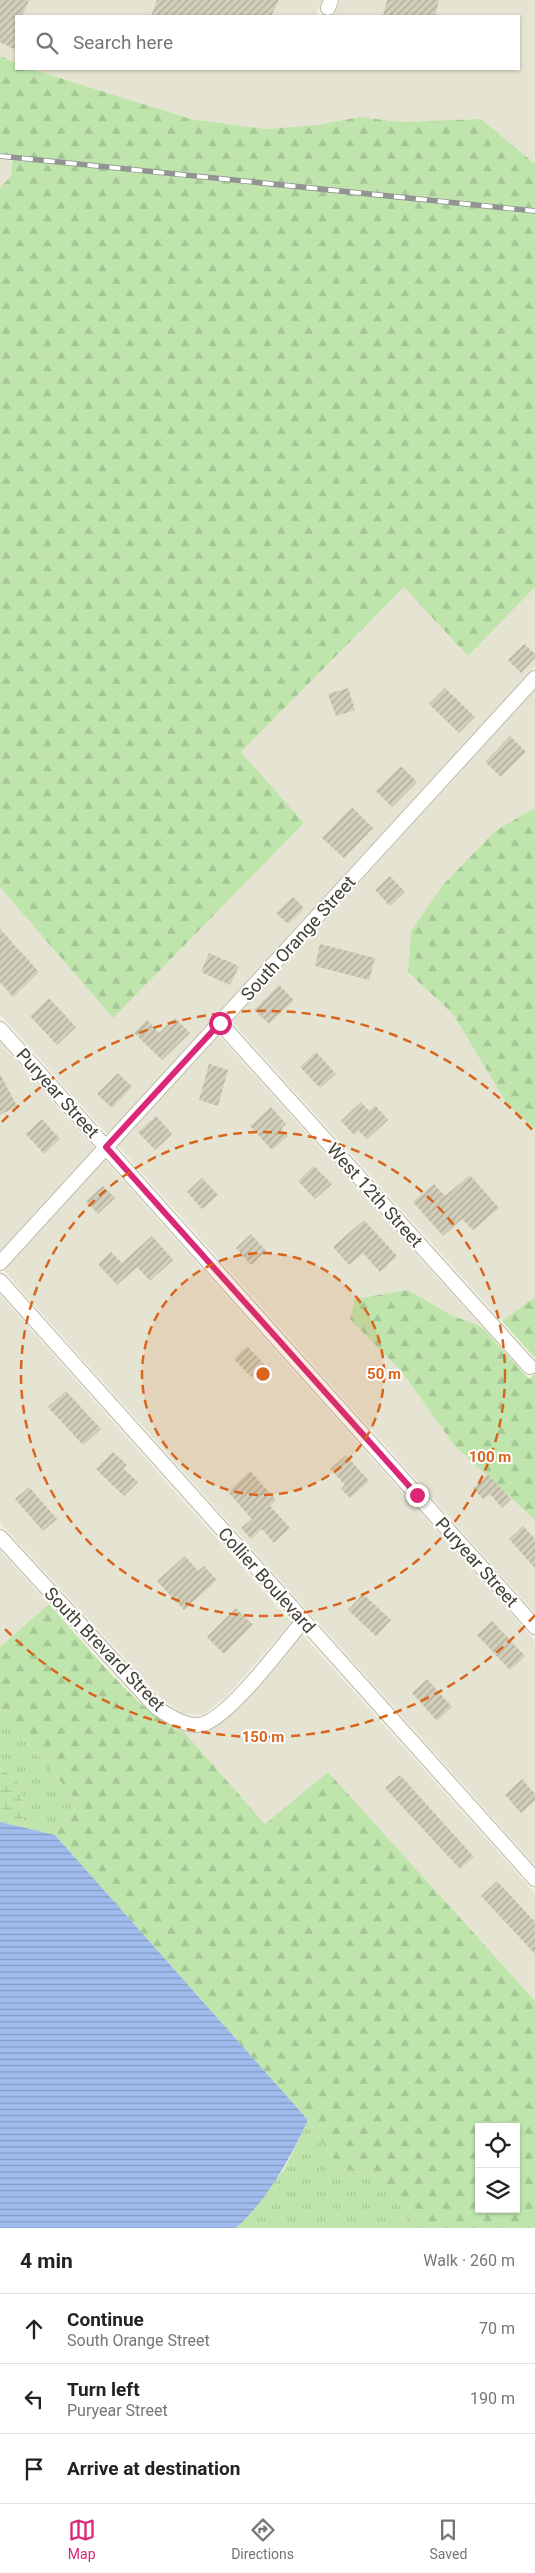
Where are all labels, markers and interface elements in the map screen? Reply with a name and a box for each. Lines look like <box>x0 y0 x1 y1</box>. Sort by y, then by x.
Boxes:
search box <box>15 15 520 70</box>
icon: search <box>33 29 61 57</box>
text: Search here <box>73 31 173 54</box>
street label: South Orange Street <box>236 871 360 1005</box>
route start <box>209 1012 232 1035</box>
street label: Puryear Street <box>12 1044 104 1142</box>
street label: West 12th Street <box>323 1139 427 1251</box>
centre of rings <box>254 1365 272 1383</box>
text: 50 m <box>367 1365 401 1383</box>
text: 100 m <box>469 1448 511 1466</box>
route end <box>406 1484 429 1507</box>
street label: Puryear Street <box>431 1513 523 1611</box>
street label: Collier Boulevard <box>214 1523 320 1637</box>
street label: South Brevard Street <box>40 1583 170 1715</box>
text: 150 m <box>242 1728 284 1746</box>
map controls <box>475 2123 520 2213</box>
button: locate <box>475 2123 520 2168</box>
button: layers <box>475 2168 520 2213</box>
text: 4 min <box>20 2249 73 2273</box>
text: Walk · 260 m <box>423 2251 515 2270</box>
text: Continue <box>67 2308 144 2331</box>
icon: ahead <box>20 2315 48 2343</box>
text: 70 m <box>479 2319 515 2338</box>
text: South Orange Street <box>67 2331 210 2350</box>
text: Turn left <box>67 2378 140 2401</box>
icon: left <box>20 2385 48 2413</box>
text: 190 m <box>470 2389 515 2408</box>
text: Puryear Street <box>67 2401 168 2420</box>
icon: arrive <box>20 2455 48 2483</box>
text: Arrive at destination <box>67 2457 240 2480</box>
tab: Map <box>68 2516 96 2562</box>
tab: Directions <box>231 2516 294 2562</box>
tab: Saved <box>429 2516 467 2562</box>

